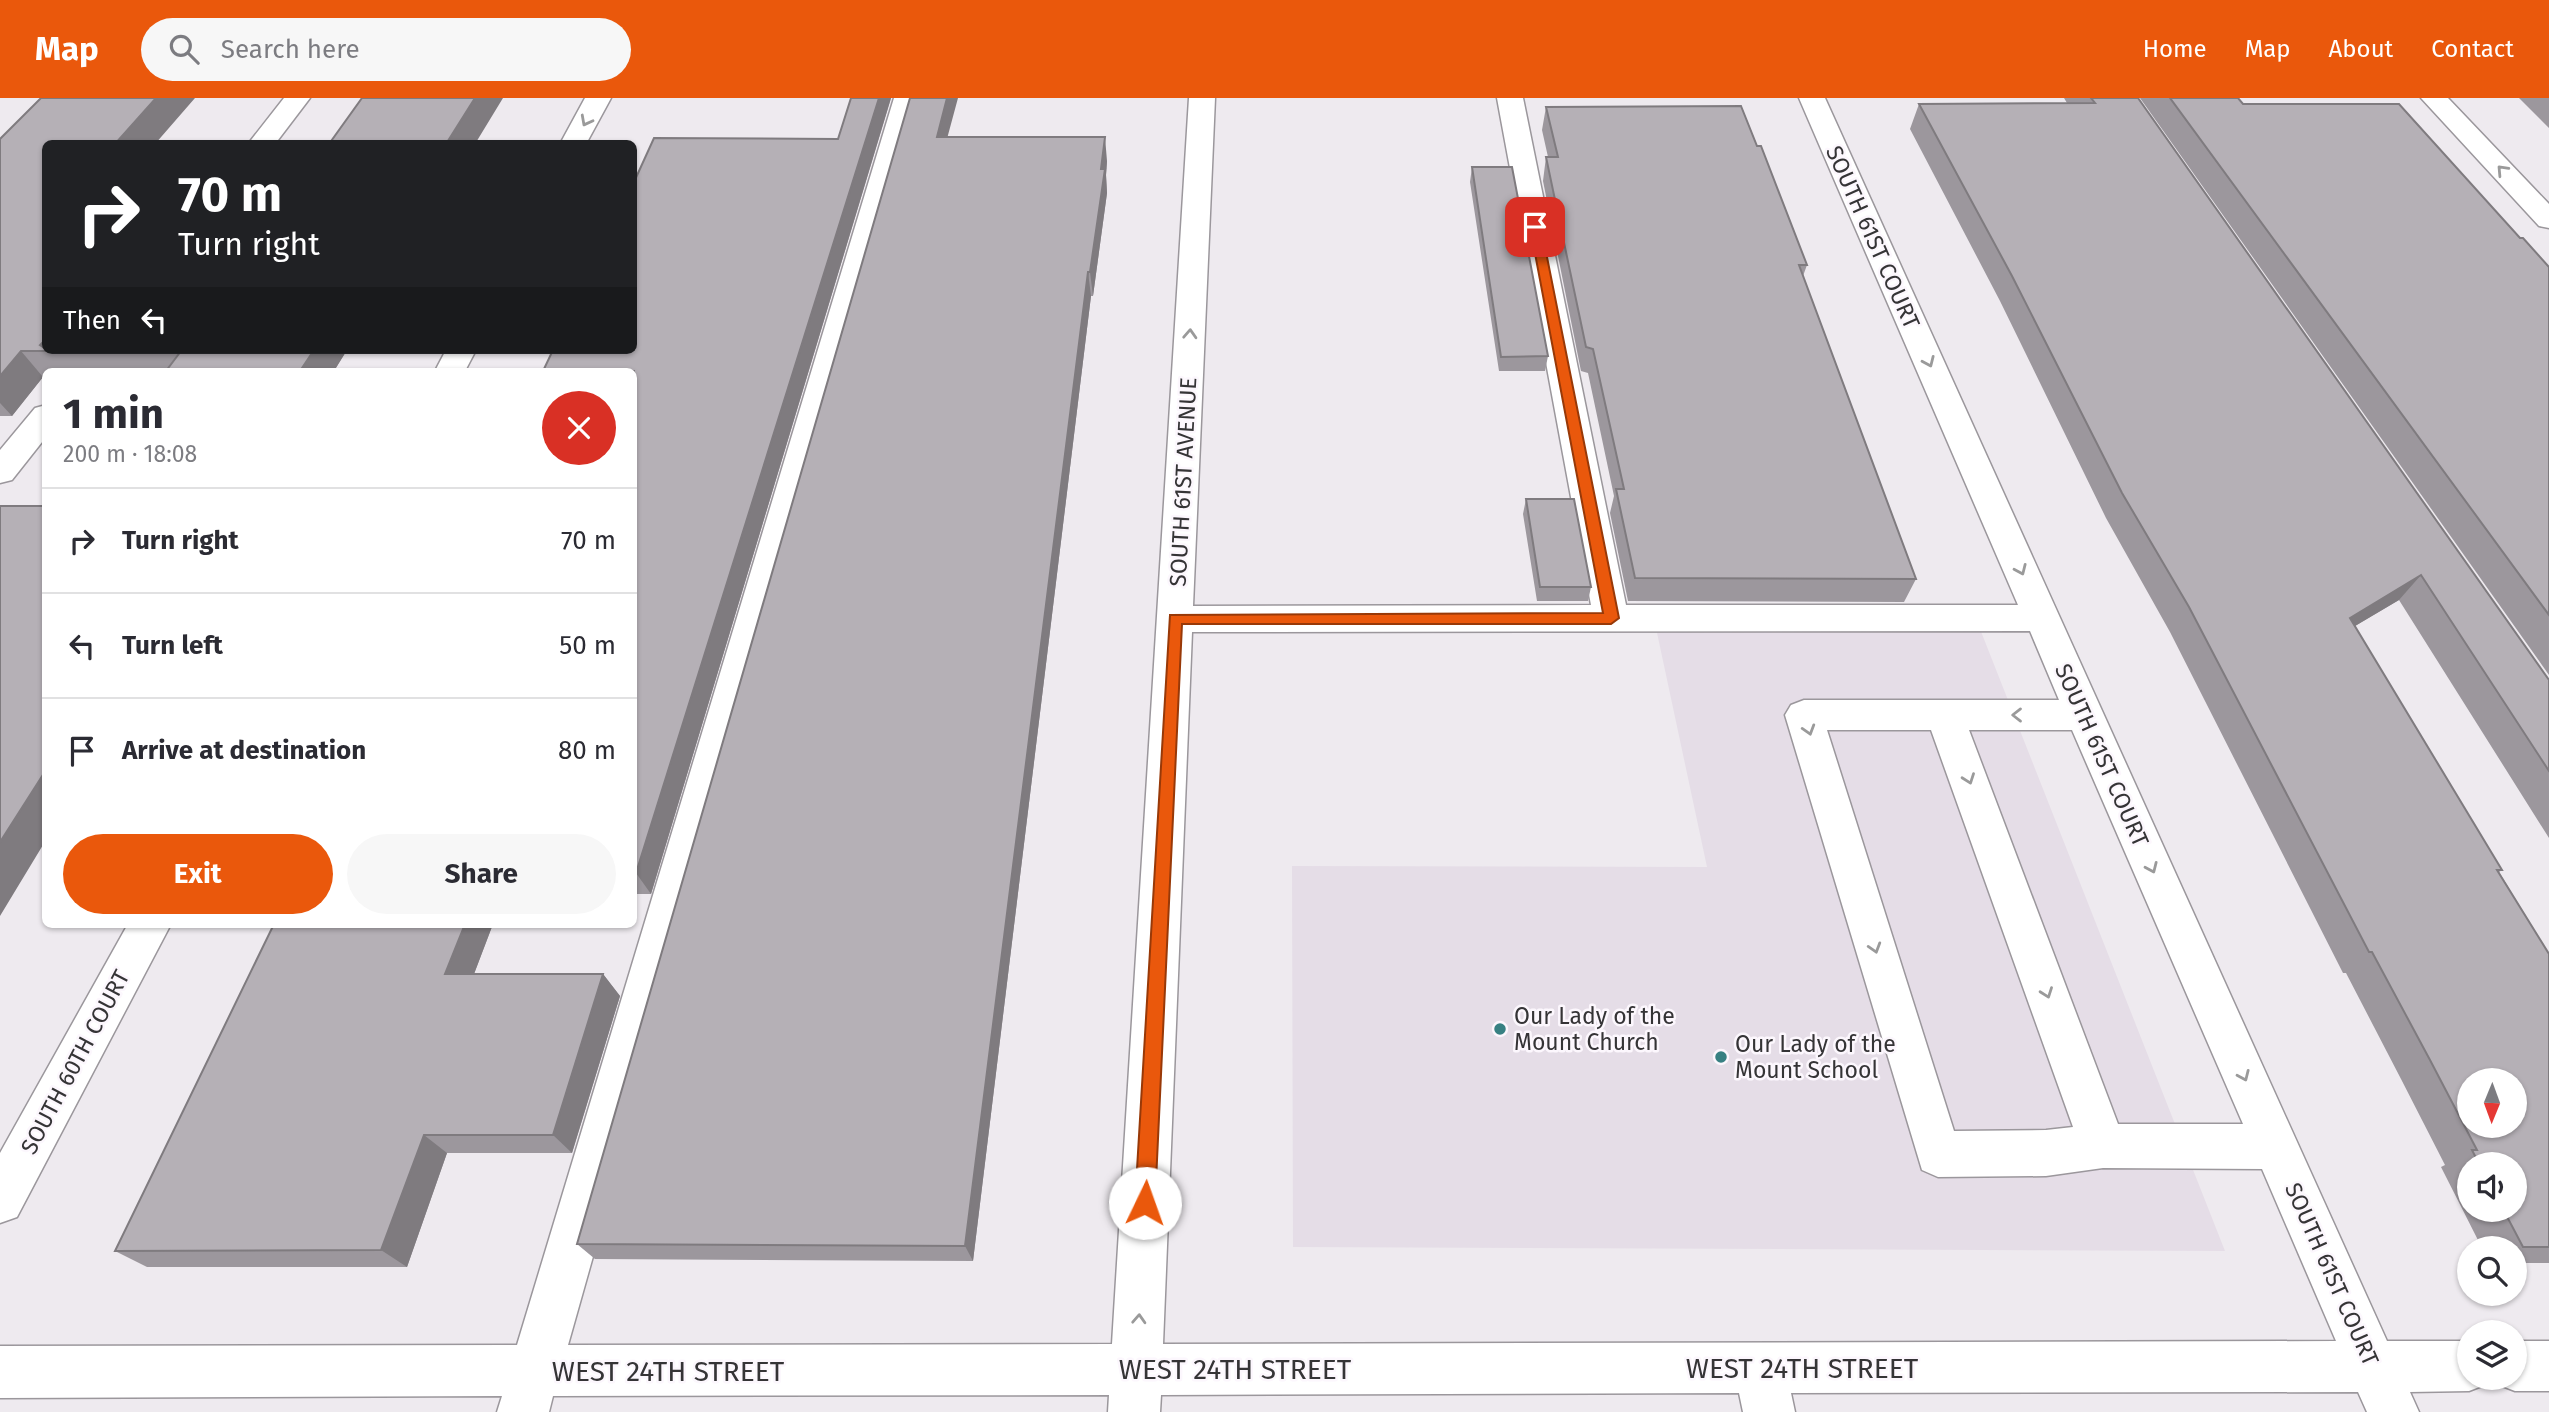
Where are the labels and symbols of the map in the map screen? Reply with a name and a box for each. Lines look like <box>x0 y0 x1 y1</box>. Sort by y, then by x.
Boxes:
one-way arrow <box>580 114 594 126</box>
street label: SOUTH 61ST COURT <box>1820 141 1926 333</box>
one-way arrow <box>2498 166 2511 179</box>
pin <box>1505 197 1565 257</box>
one-way arrow <box>1183 328 1198 339</box>
one-way arrow <box>1921 355 1935 367</box>
street label: SOUTH 61ST AVENUE <box>1164 377 1202 587</box>
one-way arrow <box>2013 563 2027 575</box>
street label: SOUTH 61ST COURT <box>2049 659 2155 851</box>
one-way arrow <box>2011 707 2022 723</box>
one-way arrow <box>1800 724 1815 736</box>
one-way arrow <box>1961 773 1975 785</box>
one-way arrow <box>2144 861 2158 873</box>
one-way arrow <box>1867 941 1881 953</box>
street label: SOUTH 60TH COURT <box>15 965 135 1159</box>
one-way arrow <box>2039 986 2053 998</box>
place label: Our Lady of the Mount Church <box>1514 1002 1675 1056</box>
marker: Our Lady of the Mount Church <box>1492 1021 1508 1037</box>
place label: Our Lady of the Mount School <box>1735 1030 1896 1084</box>
marker: Our Lady of the Mount School <box>1713 1049 1729 1065</box>
north arrow <box>2457 1068 2527 1138</box>
one-way arrow <box>2236 1069 2250 1081</box>
position arrow <box>1108 1166 1182 1240</box>
street label: SOUTH 61ST COURT <box>2279 1178 2385 1370</box>
one-way arrow <box>1131 1314 1146 1325</box>
street label: WEST 24TH STREET <box>1686 1352 1919 1385</box>
street label: WEST 24TH STREET <box>1119 1353 1352 1386</box>
street label: WEST 24TH STREET <box>552 1355 785 1388</box>

